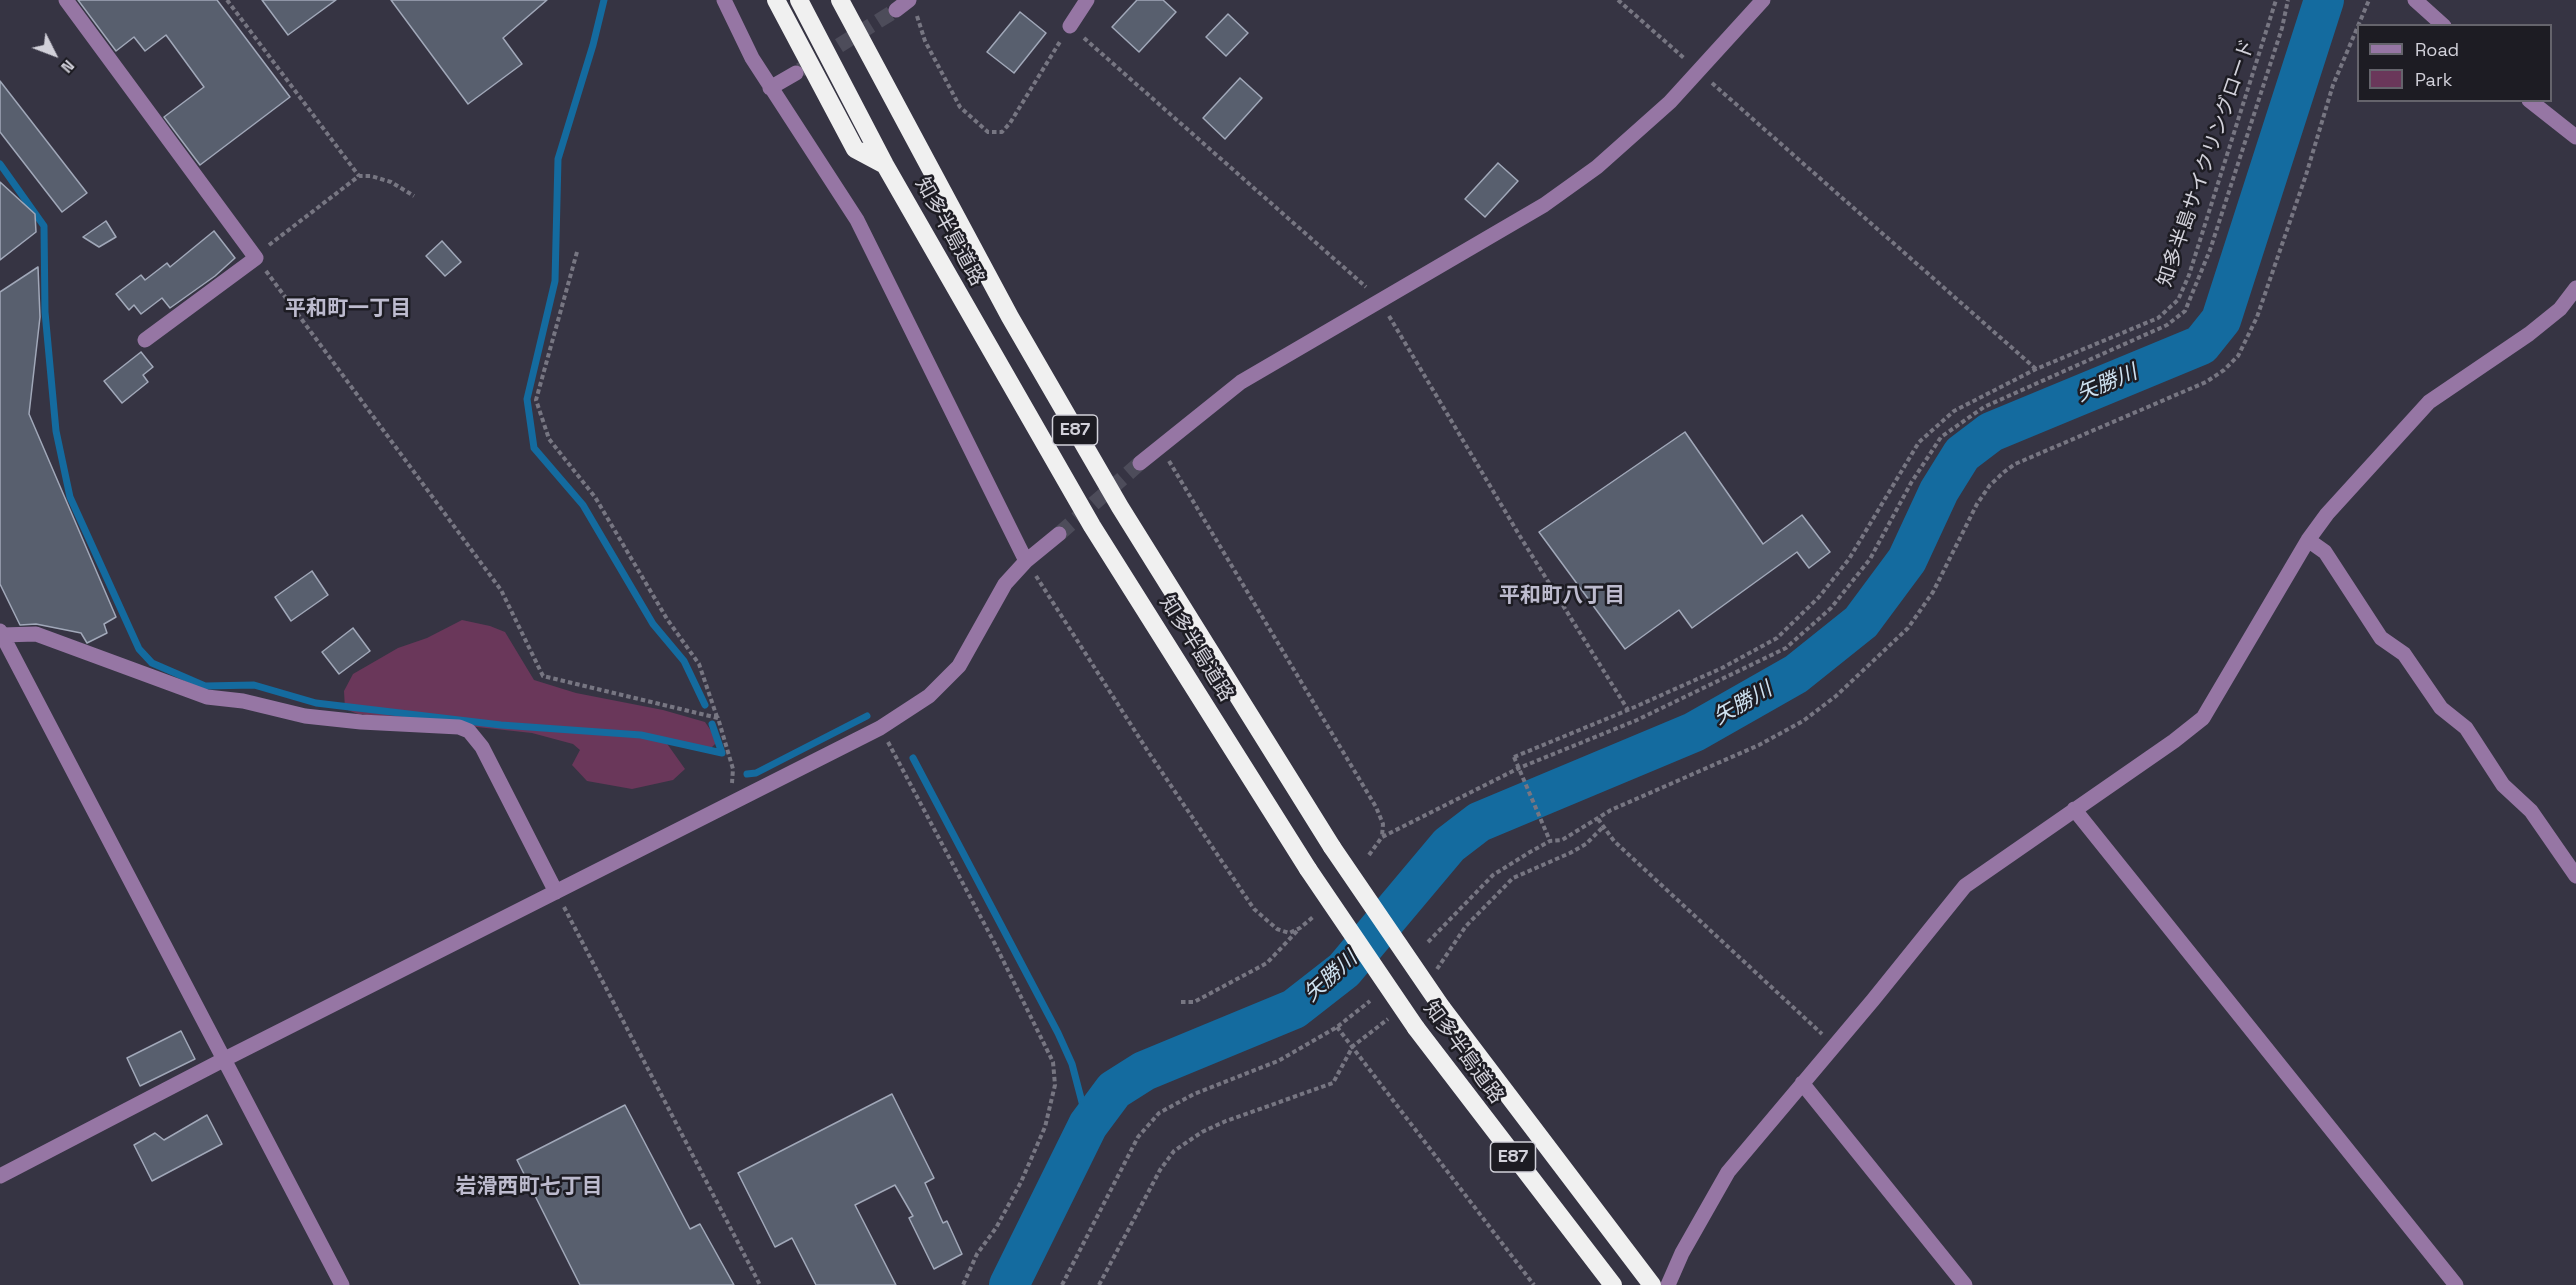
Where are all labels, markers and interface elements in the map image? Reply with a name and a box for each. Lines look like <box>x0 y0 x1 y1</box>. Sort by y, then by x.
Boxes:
north arrow <box>24 24 84 84</box>
legend <box>2357 24 2552 102</box>
street label: 知多半島サイクリングロード <box>2153 36 2261 290</box>
text: Road <box>2415 38 2459 61</box>
text: N <box>56 55 79 77</box>
text: Park <box>2415 68 2452 91</box>
street label: 知多半島道路 <box>909 174 989 290</box>
district label: 平和町一丁目 <box>285 296 411 322</box>
water label: 矢勝川 <box>2073 360 2141 408</box>
road number: E87 <box>1052 415 1098 445</box>
district label: 平和町八丁目 <box>1499 583 1625 609</box>
street label: 知多半島道路 <box>1154 592 1238 706</box>
water label: 矢勝川 <box>1709 677 1777 731</box>
water label: 矢勝川 <box>1299 947 1363 1007</box>
street label: 知多半島道路 <box>1418 997 1508 1109</box>
road number: E87 <box>1490 1142 1536 1172</box>
district label: 岩滑西町七丁目 <box>456 1174 602 1200</box>

